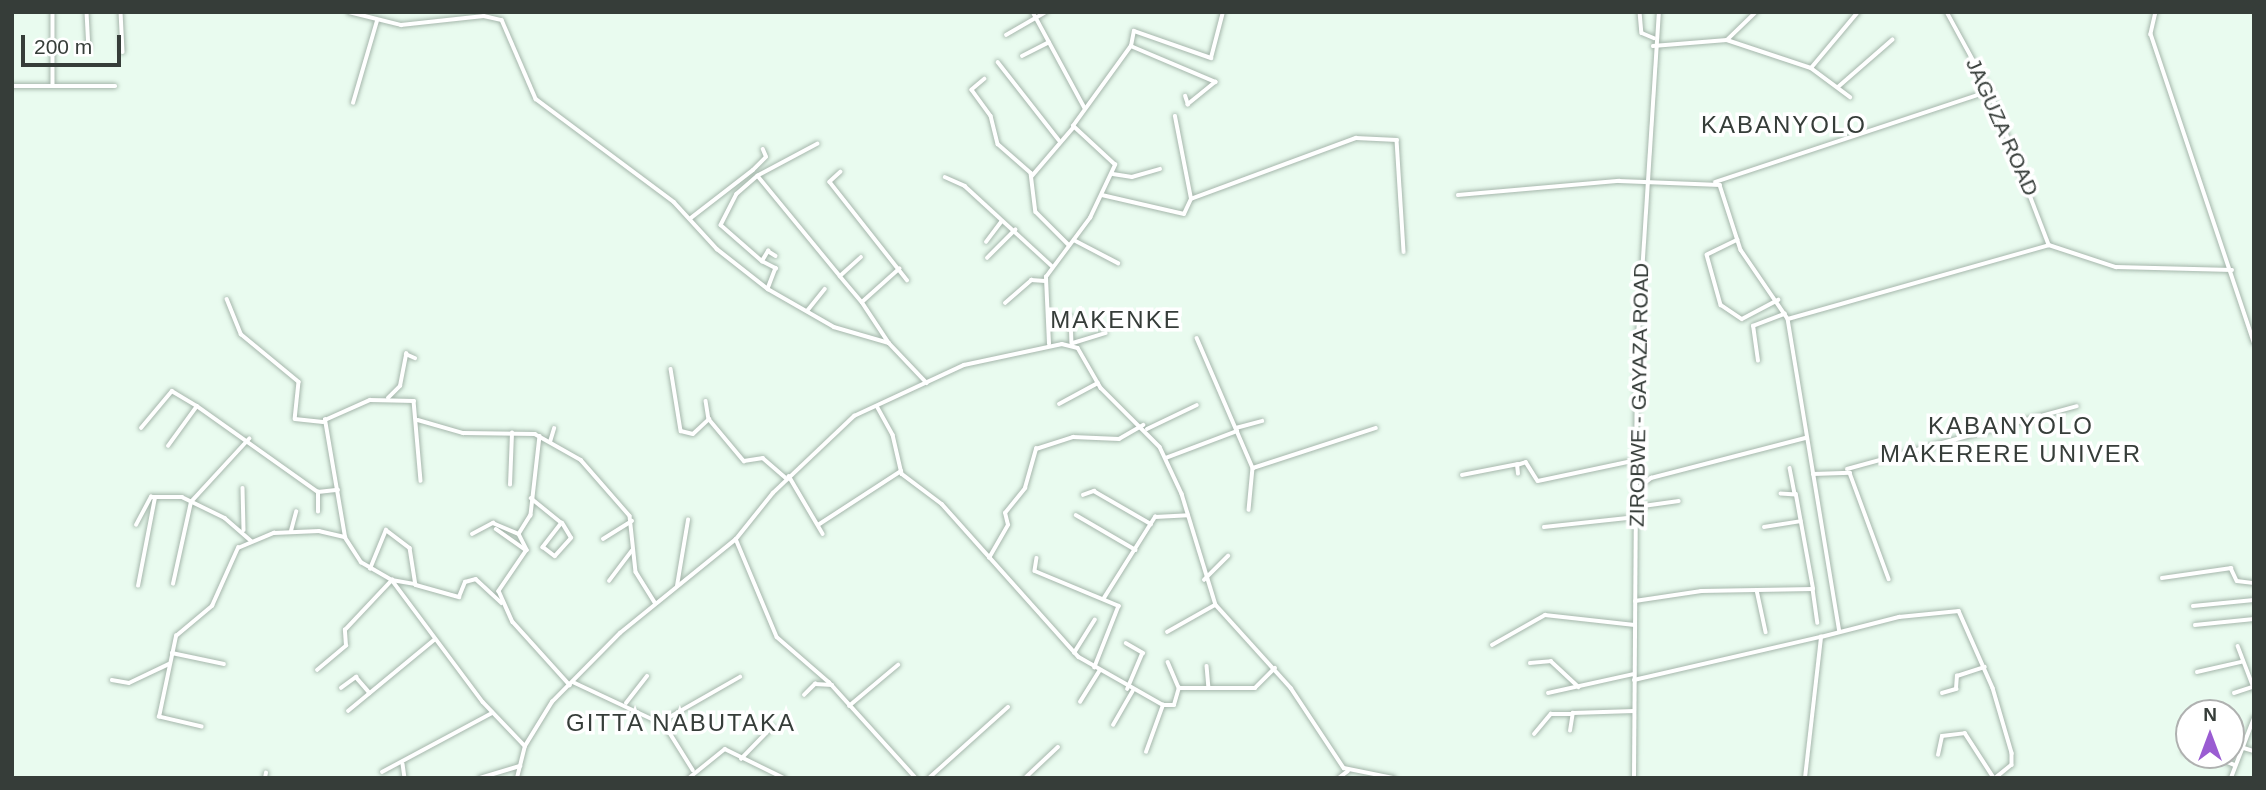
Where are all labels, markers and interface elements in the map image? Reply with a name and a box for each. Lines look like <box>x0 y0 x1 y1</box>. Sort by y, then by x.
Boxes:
scale bar <box>24 21 124 65</box>
text: 200 m <box>34 35 92 58</box>
street label: JAGUZA ROAD <box>1960 54 2044 200</box>
district label: KABANYOLO <box>1702 111 1866 139</box>
street label: ZIROBWE - GAYAZA ROAD <box>1624 262 1654 528</box>
district label: MAKENKE <box>1051 306 1181 334</box>
district label: KABANYOLO MAKERERE UNIVER <box>1882 412 2140 468</box>
north arrow <box>2175 699 2245 769</box>
text: N <box>2203 704 2217 725</box>
district label: GITTA NABUTAKA <box>567 709 795 737</box>

